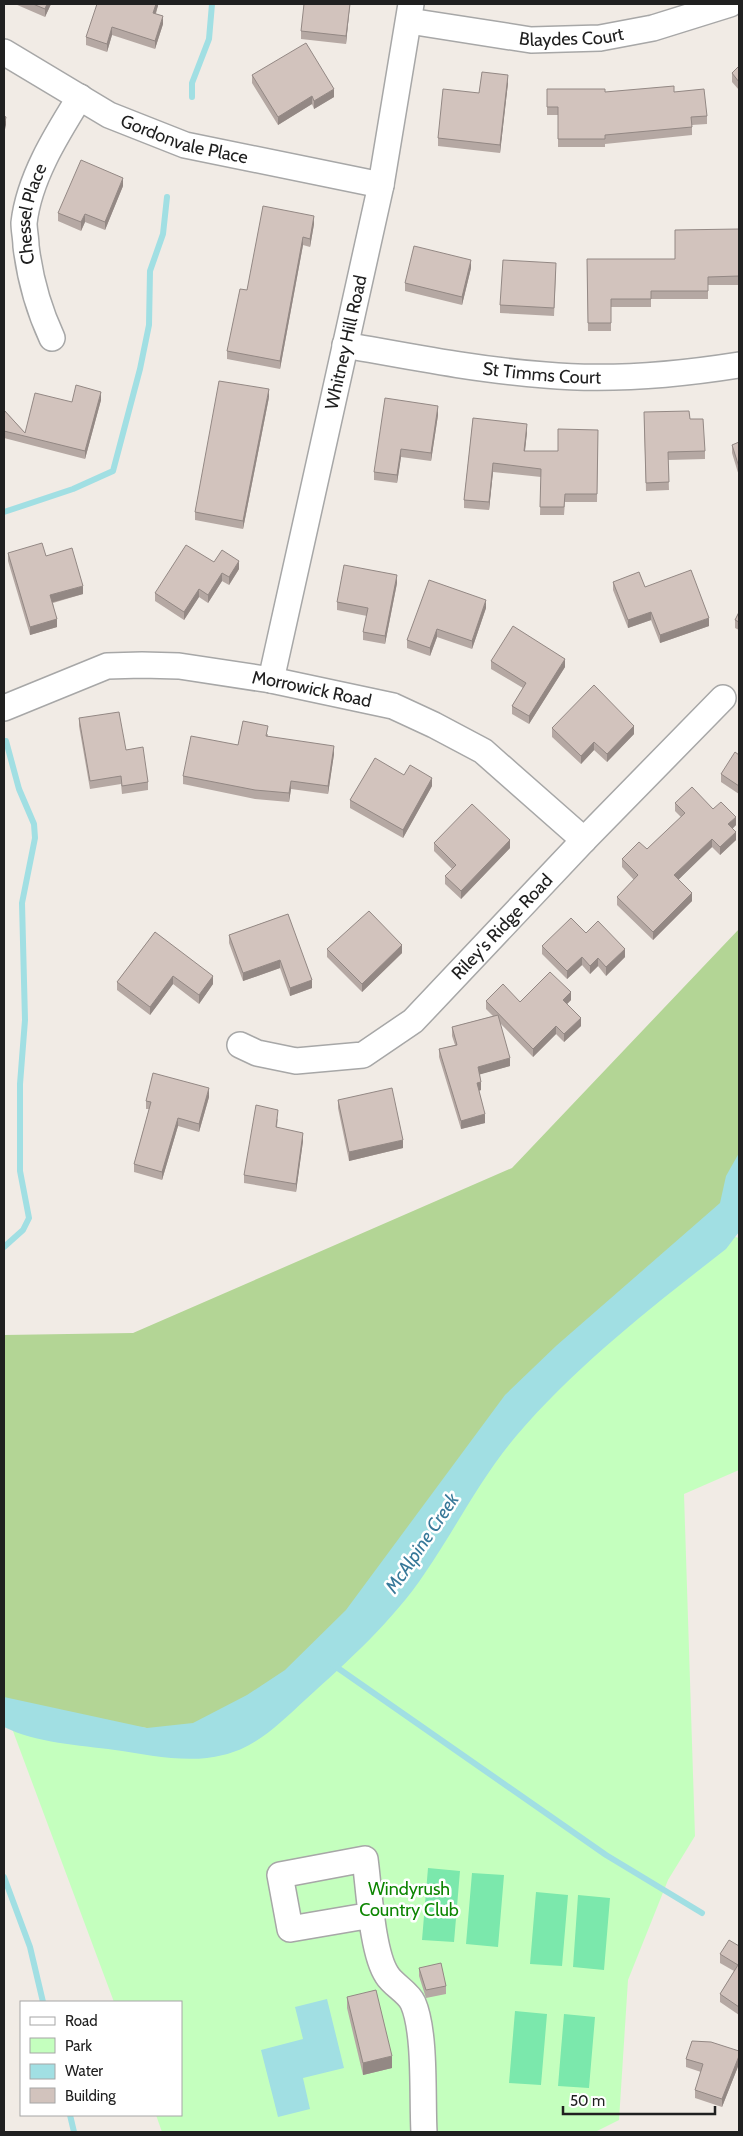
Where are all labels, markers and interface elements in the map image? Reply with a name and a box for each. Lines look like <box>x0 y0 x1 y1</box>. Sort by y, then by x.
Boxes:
street label: Blaydes Court <box>518 23 626 51</box>
street label: Gordonvale Place <box>117 110 250 169</box>
street label: Chessel Place <box>13 160 52 266</box>
street label: Whitney Hill Road <box>320 273 372 412</box>
street label: St Timms Court <box>481 357 601 388</box>
street label: Morrowick Road <box>250 666 374 712</box>
street label: Riley's Ridge Road <box>447 869 557 984</box>
water label: McAlpine Creek <box>380 1488 464 1598</box>
park label: Windyrush Country Club <box>359 1878 459 1921</box>
legend <box>20 2001 182 2116</box>
text: Road <box>65 2012 98 2030</box>
text: Park <box>65 2037 92 2055</box>
text: Water <box>65 2062 103 2080</box>
scale bar <box>563 2084 716 2116</box>
text: Building <box>65 2087 116 2105</box>
text: 50 m <box>570 2092 605 2110</box>

